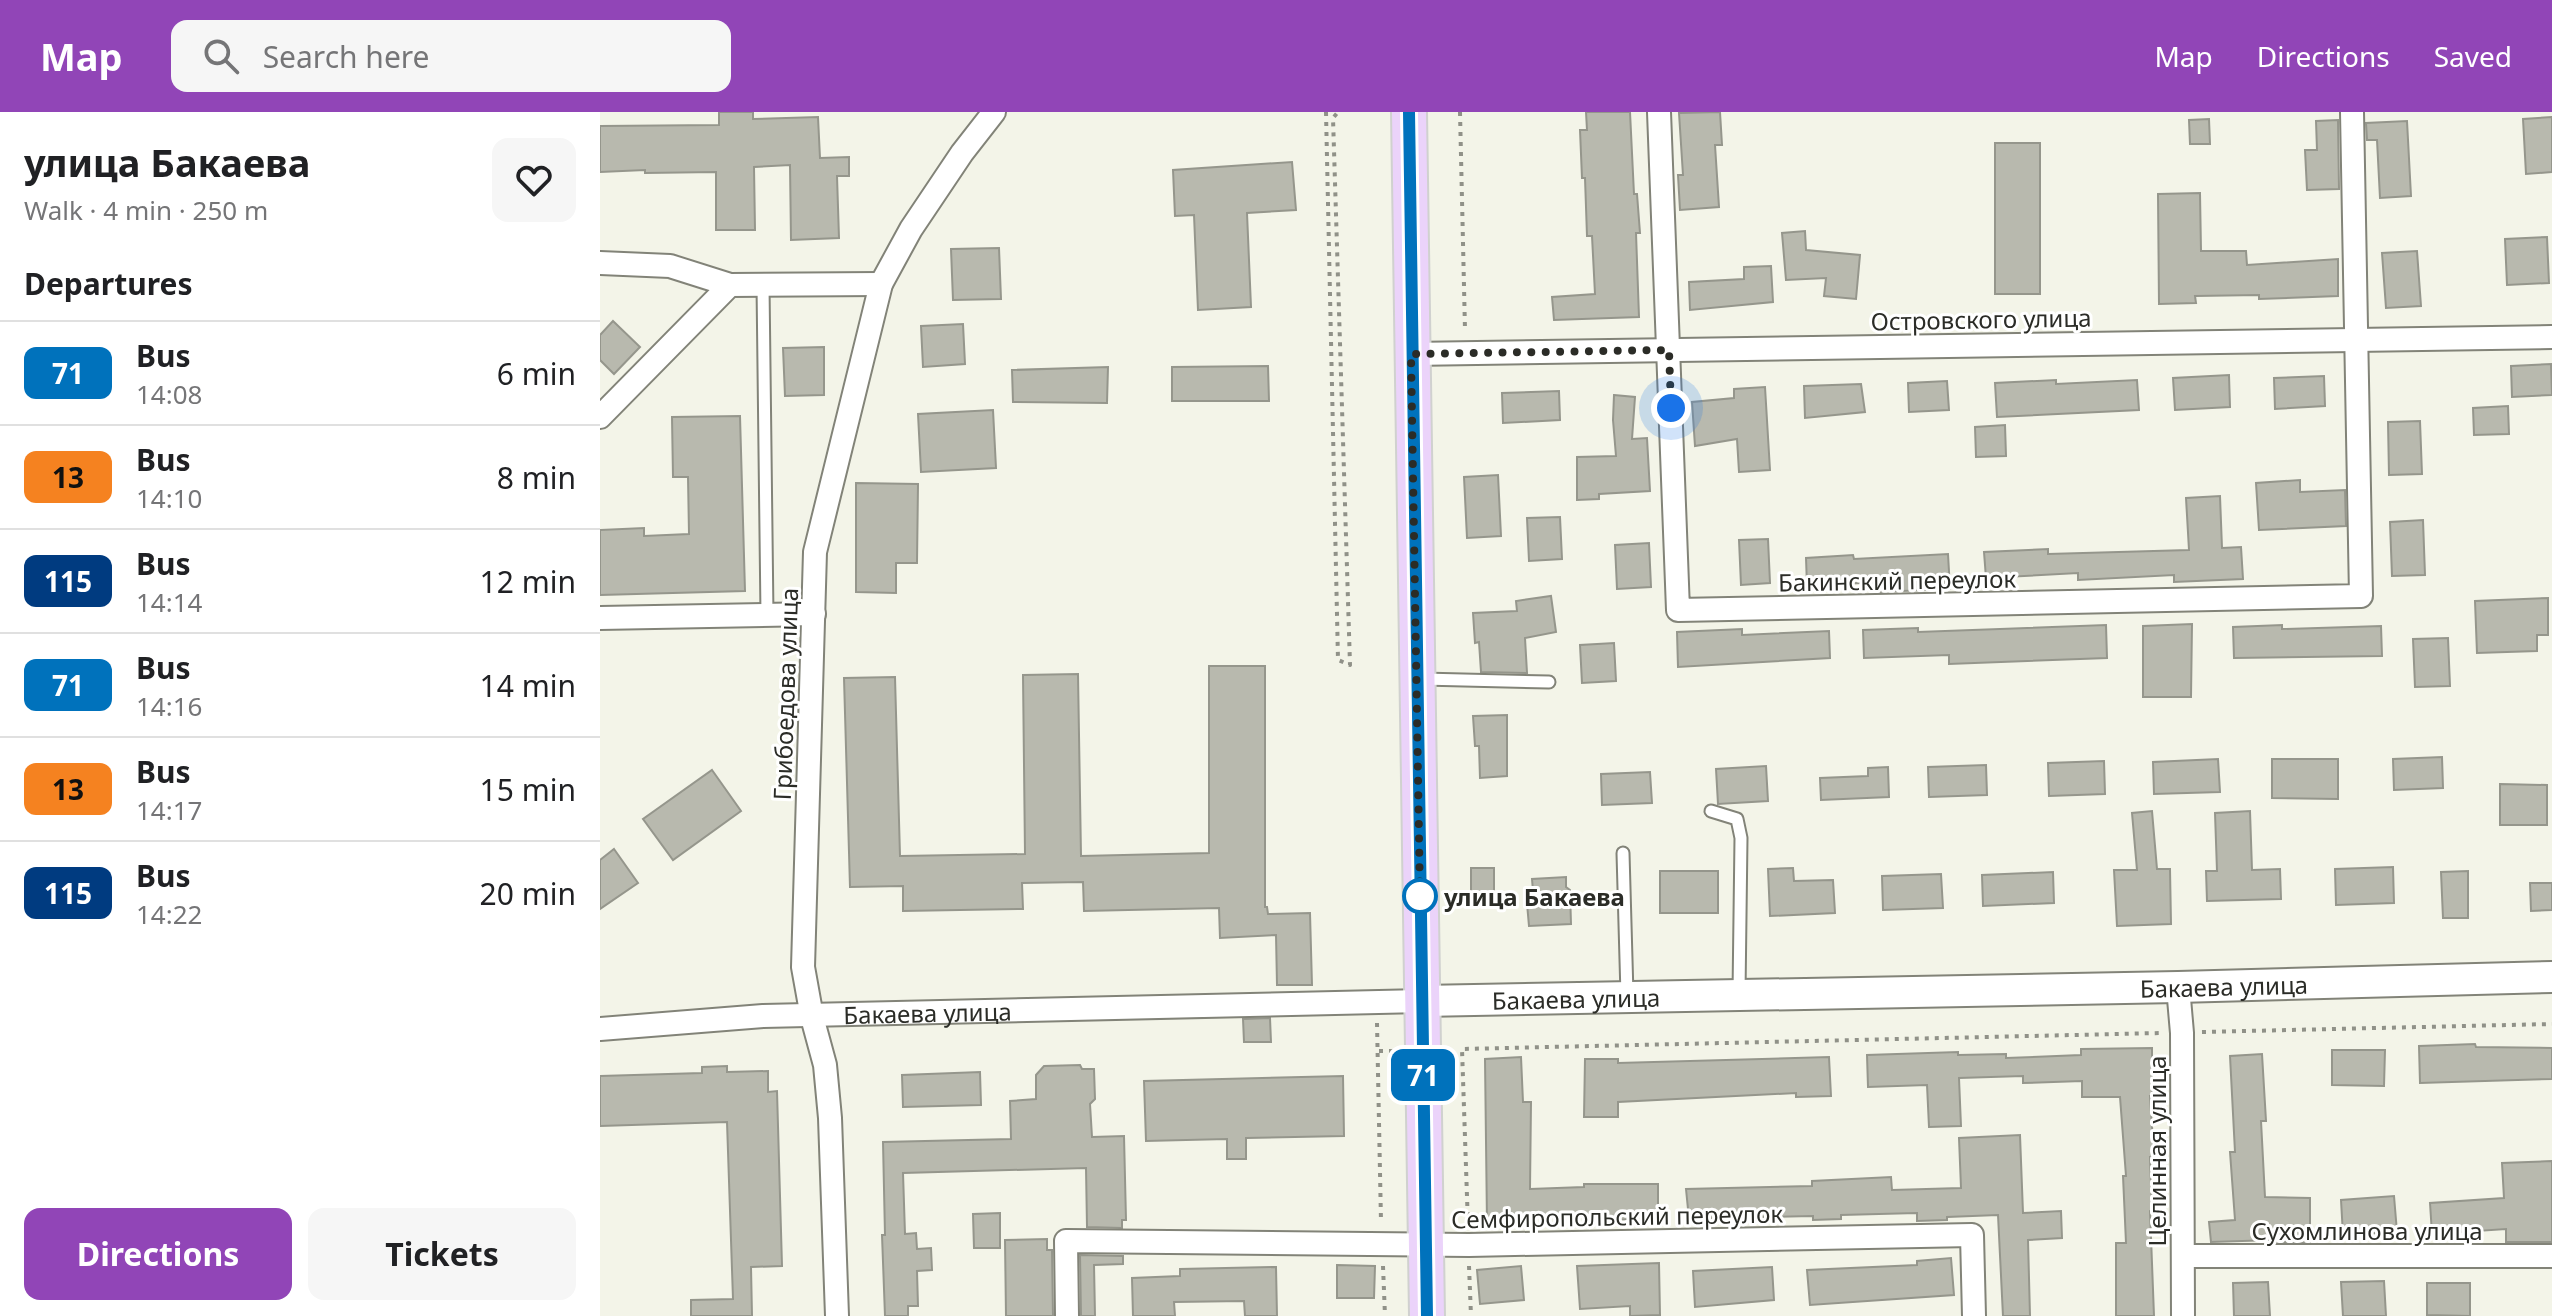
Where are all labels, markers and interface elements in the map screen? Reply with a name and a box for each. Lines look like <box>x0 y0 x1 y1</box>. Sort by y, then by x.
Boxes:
search box <box>171 20 731 92</box>
text: Map <box>40 30 123 82</box>
icon: search <box>199 34 243 78</box>
text: Search here <box>263 36 430 77</box>
text: Map <box>2154 37 2213 75</box>
text: Directions <box>2257 37 2390 75</box>
text: Saved <box>2434 37 2512 75</box>
text: улица Бакаева <box>24 136 310 188</box>
button: heart <box>492 138 576 222</box>
text: Walk · 4 min · 250 m <box>24 192 268 228</box>
text: Departures <box>24 263 193 304</box>
street label: Островского улица <box>1870 301 2092 337</box>
text: Bus <box>136 335 191 376</box>
text: 6 min <box>497 353 576 394</box>
text: 71 <box>52 354 84 392</box>
text: 14:08 <box>136 376 202 412</box>
your location <box>1651 388 1691 428</box>
text: Bus <box>136 439 191 480</box>
text: 8 min <box>497 457 576 498</box>
text: 13 <box>52 458 84 496</box>
text: 14:10 <box>136 480 202 516</box>
text: Bus <box>136 543 191 584</box>
text: 12 min <box>480 561 576 602</box>
street label: Бакинский переулок <box>1778 561 2017 599</box>
text: 115 <box>44 562 92 600</box>
text: 14:14 <box>136 584 202 620</box>
street label: Грибоедова улица <box>765 587 805 801</box>
text: Bus <box>136 647 191 688</box>
text: 14 min <box>480 665 576 706</box>
text: 71 <box>52 666 84 704</box>
text: 14:16 <box>136 688 202 724</box>
text: Bus <box>136 751 191 792</box>
text: 15 min <box>480 769 576 810</box>
text: 13 <box>52 770 84 808</box>
text: 14:17 <box>136 792 202 828</box>
text: Bus <box>136 855 191 896</box>
text: 20 min <box>480 873 576 914</box>
text: 115 <box>44 874 92 912</box>
marker: улица Бакаева <box>1403 879 1437 913</box>
place label: улица Бакаева <box>1443 880 1625 913</box>
text: 14:22 <box>136 896 202 932</box>
street label: Бакаева улица <box>2139 967 2308 1004</box>
street label: Бакаева улица <box>1492 980 1660 1016</box>
street label: Бакаева улица <box>843 994 1012 1031</box>
line badge: 71 <box>1387 1049 1459 1101</box>
text: 71 <box>1407 1056 1439 1094</box>
street label: Целинная улица <box>2140 1056 2173 1246</box>
street label: Семфиропольский переулок <box>1451 1197 1784 1235</box>
button: Directions <box>24 1208 292 1300</box>
button: Tickets <box>308 1208 576 1300</box>
street label: Сухомлинова улица <box>2251 1214 2483 1247</box>

